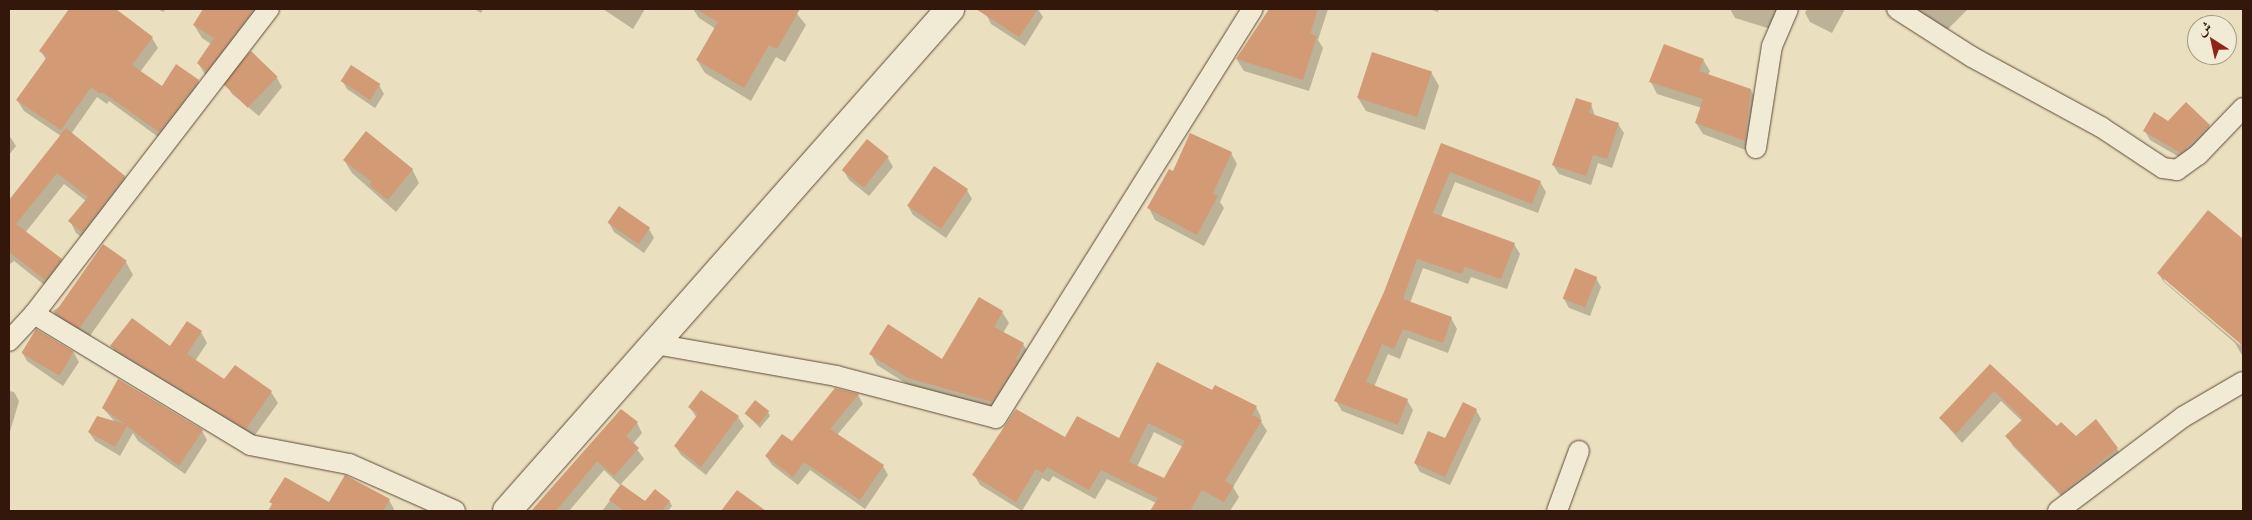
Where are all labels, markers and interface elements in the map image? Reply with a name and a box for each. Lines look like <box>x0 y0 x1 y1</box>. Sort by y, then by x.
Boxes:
north arrow <box>2187 15 2237 65</box>
text: ش <box>2193 17 2215 40</box>

